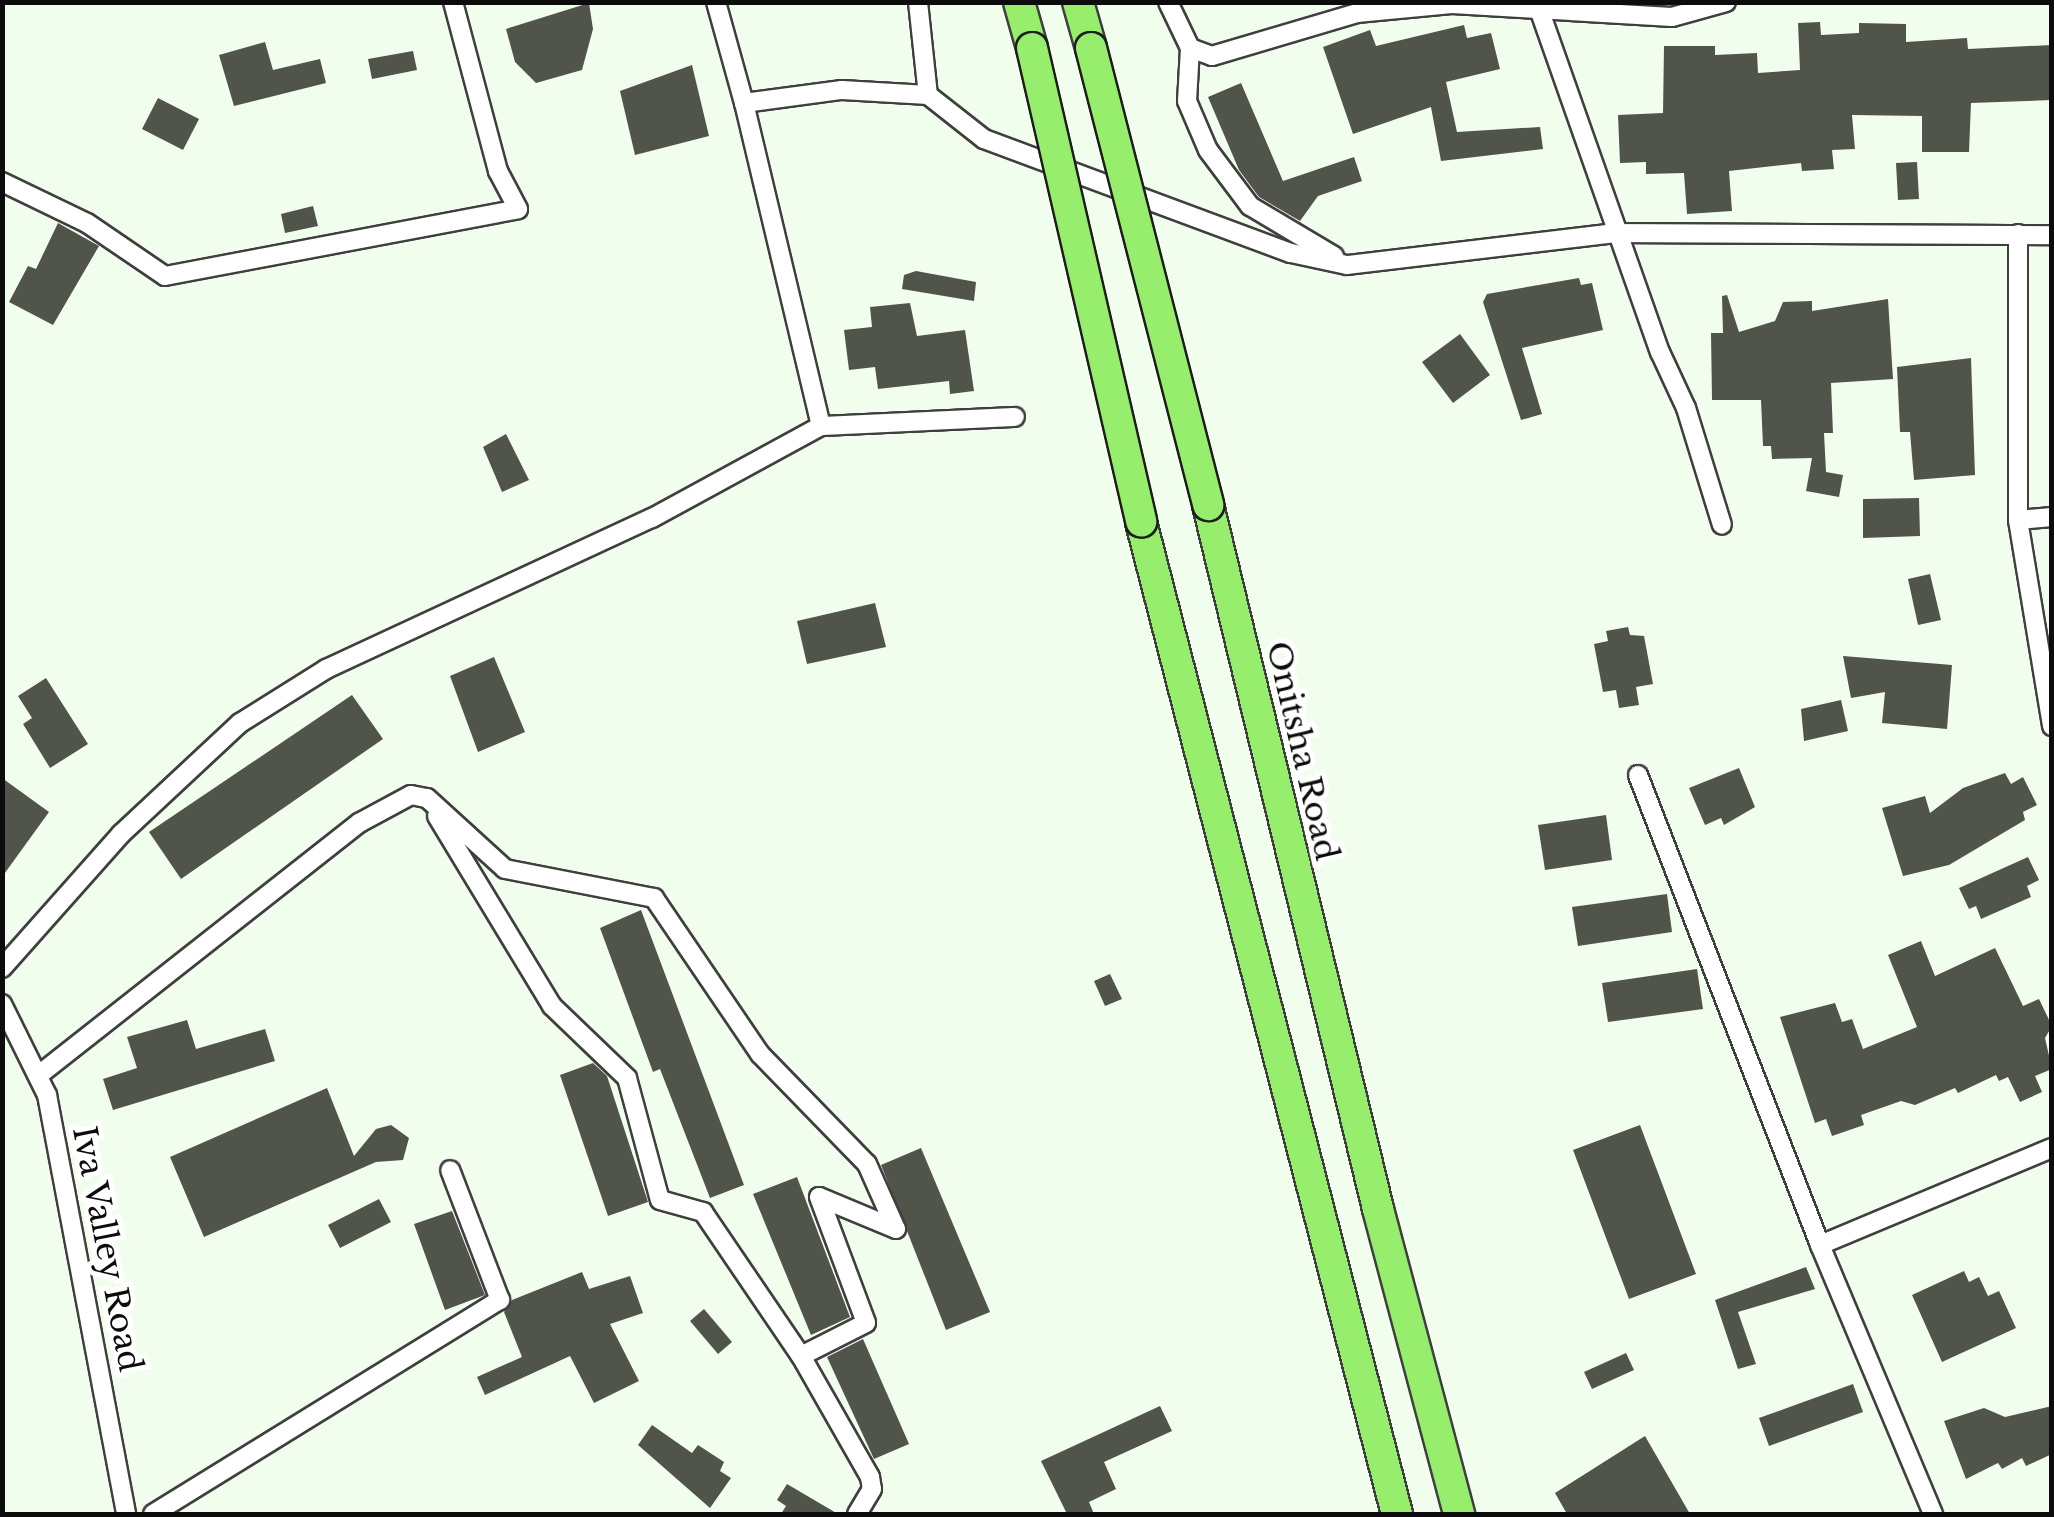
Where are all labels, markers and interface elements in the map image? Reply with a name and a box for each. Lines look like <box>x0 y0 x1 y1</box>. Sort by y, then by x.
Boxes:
street label: Onitsha Road <box>1258 638 1346 864</box>
street label: Iva Valley Road <box>64 1122 150 1376</box>

